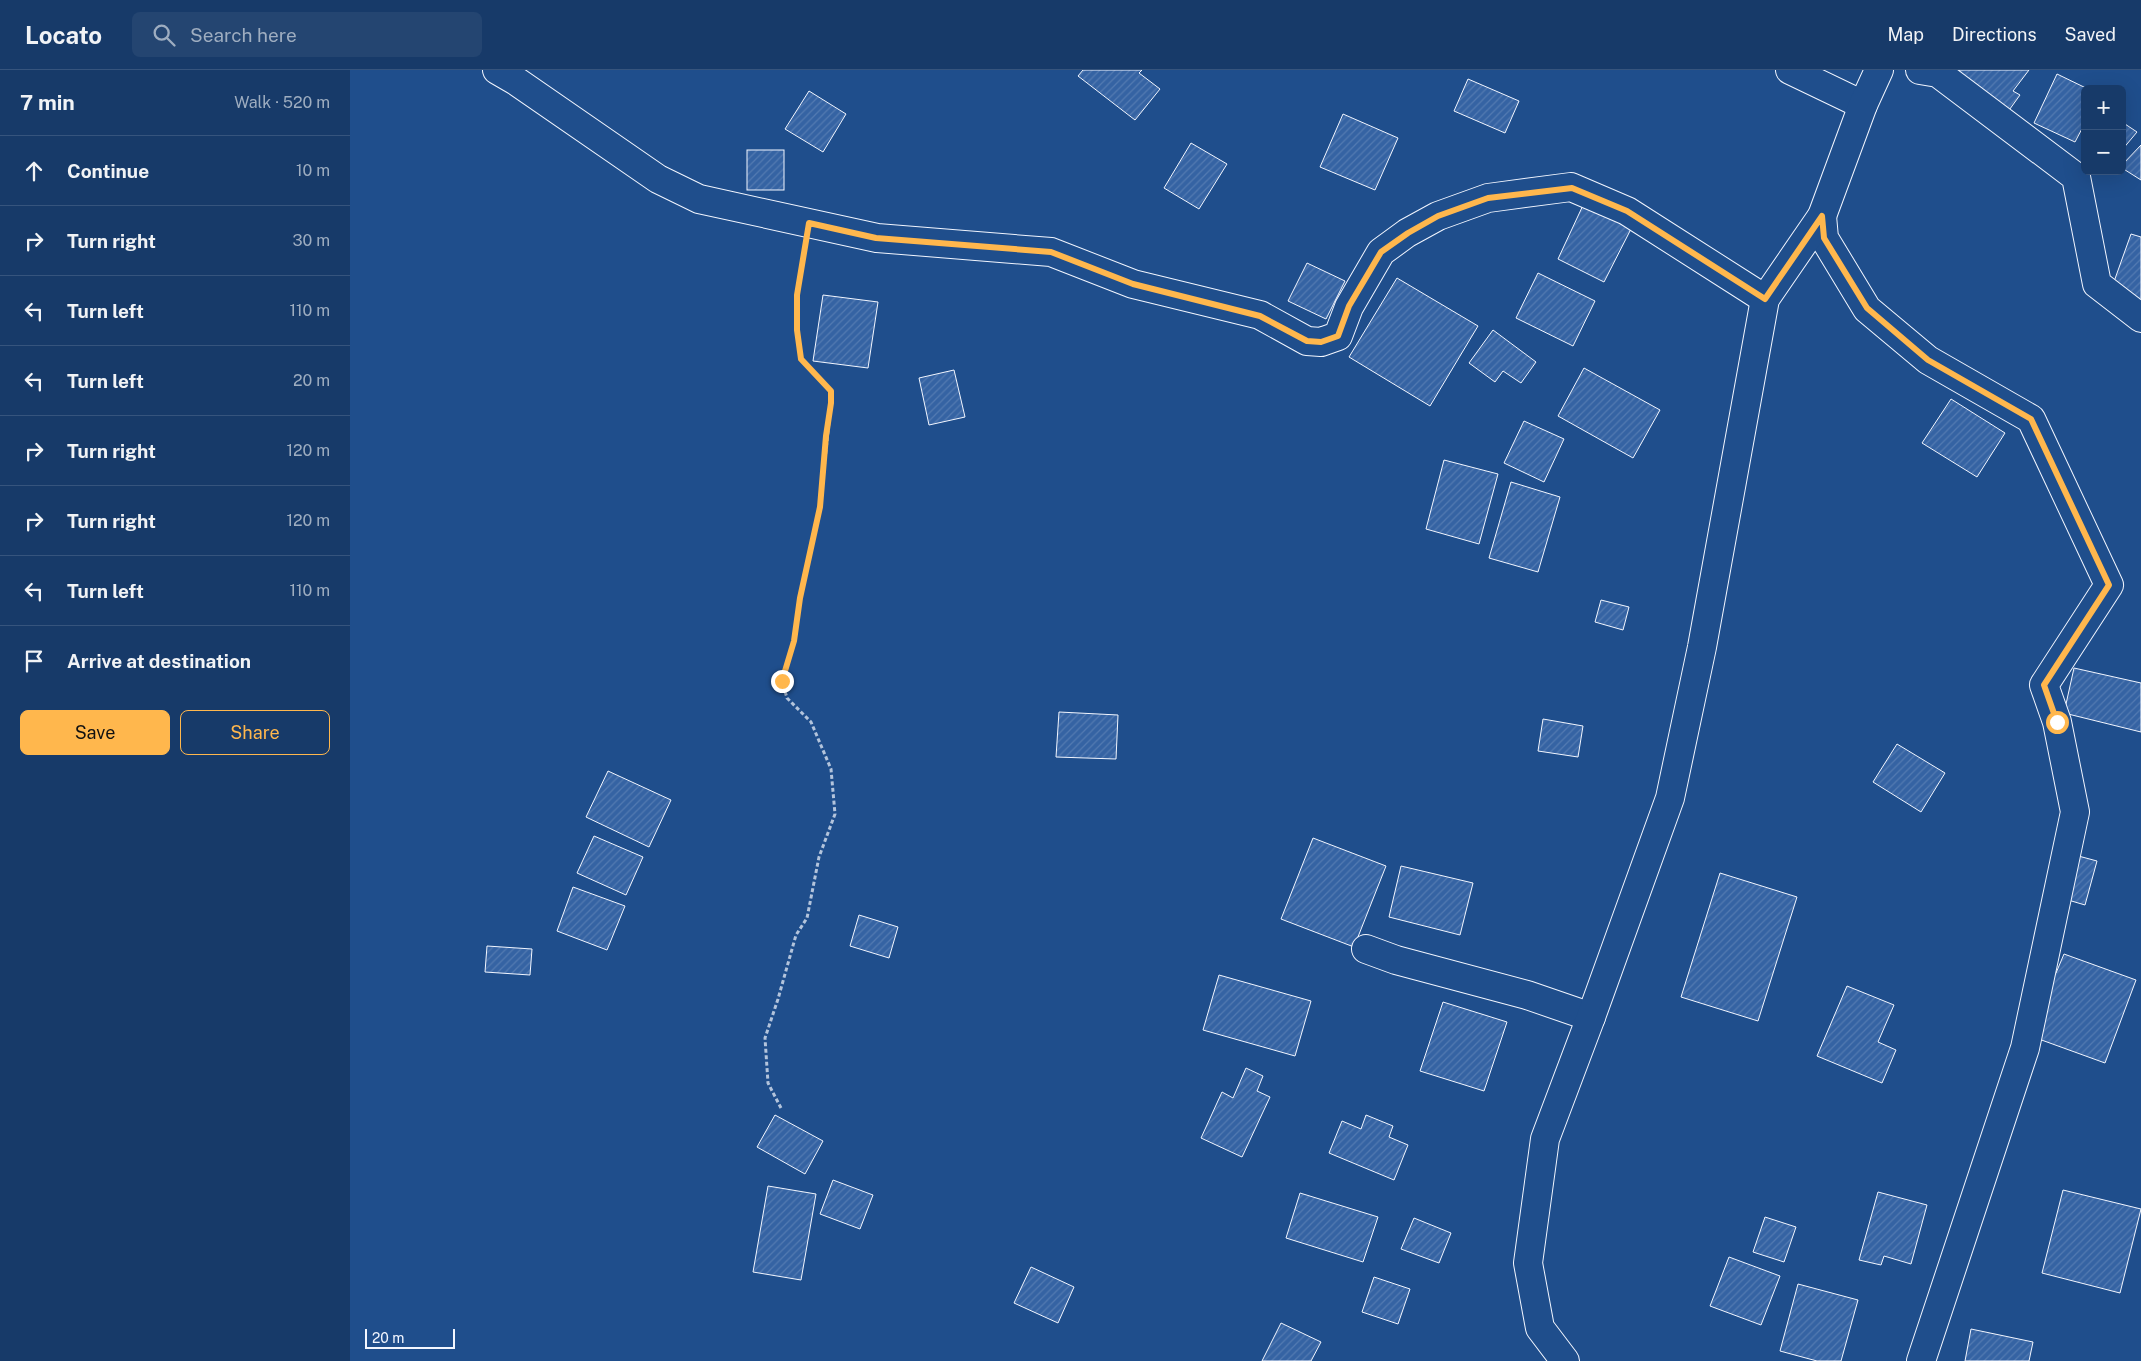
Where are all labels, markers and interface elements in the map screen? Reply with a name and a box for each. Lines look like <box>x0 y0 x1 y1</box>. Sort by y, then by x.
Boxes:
search box <box>132 12 482 57</box>
text: Locato <box>25 21 102 49</box>
icon: search <box>150 21 178 49</box>
text: Search here <box>190 24 297 46</box>
text: Map <box>1887 24 1924 45</box>
text: Directions <box>1952 24 2037 45</box>
text: Saved <box>2065 24 2116 45</box>
map controls <box>2081 85 2126 175</box>
button: + <box>2081 85 2126 130</box>
text: 7 min <box>20 90 75 115</box>
text: Walk · 520 m <box>234 93 330 112</box>
button: − <box>2081 130 2126 175</box>
icon: ahead <box>20 157 48 185</box>
text: Continue <box>67 160 149 182</box>
text: 10 m <box>296 161 330 180</box>
icon: right <box>20 227 48 255</box>
text: Turn right <box>67 230 156 252</box>
text: 30 m <box>293 231 330 250</box>
icon: left <box>20 297 48 325</box>
text: Turn left <box>67 300 144 322</box>
text: 110 m <box>289 301 330 320</box>
icon: left <box>20 367 48 395</box>
text: Turn left <box>67 370 144 392</box>
text: 20 m <box>293 371 330 390</box>
icon: right <box>20 437 48 465</box>
text: Turn right <box>67 440 156 462</box>
text: 120 m <box>286 441 330 460</box>
icon: right <box>20 507 48 535</box>
text: Turn right <box>67 510 156 532</box>
text: 120 m <box>286 511 330 530</box>
icon: left <box>20 577 48 605</box>
text: Turn left <box>67 580 144 602</box>
text: 110 m <box>289 581 330 600</box>
icon: arrive <box>20 647 48 675</box>
text: Arrive at destination <box>67 650 251 672</box>
route end <box>771 670 794 693</box>
button: Save <box>20 710 170 755</box>
button: Share <box>180 710 330 755</box>
route start <box>2046 711 2069 734</box>
scale bar <box>365 1326 455 1349</box>
text: 20 m <box>372 1330 404 1346</box>

